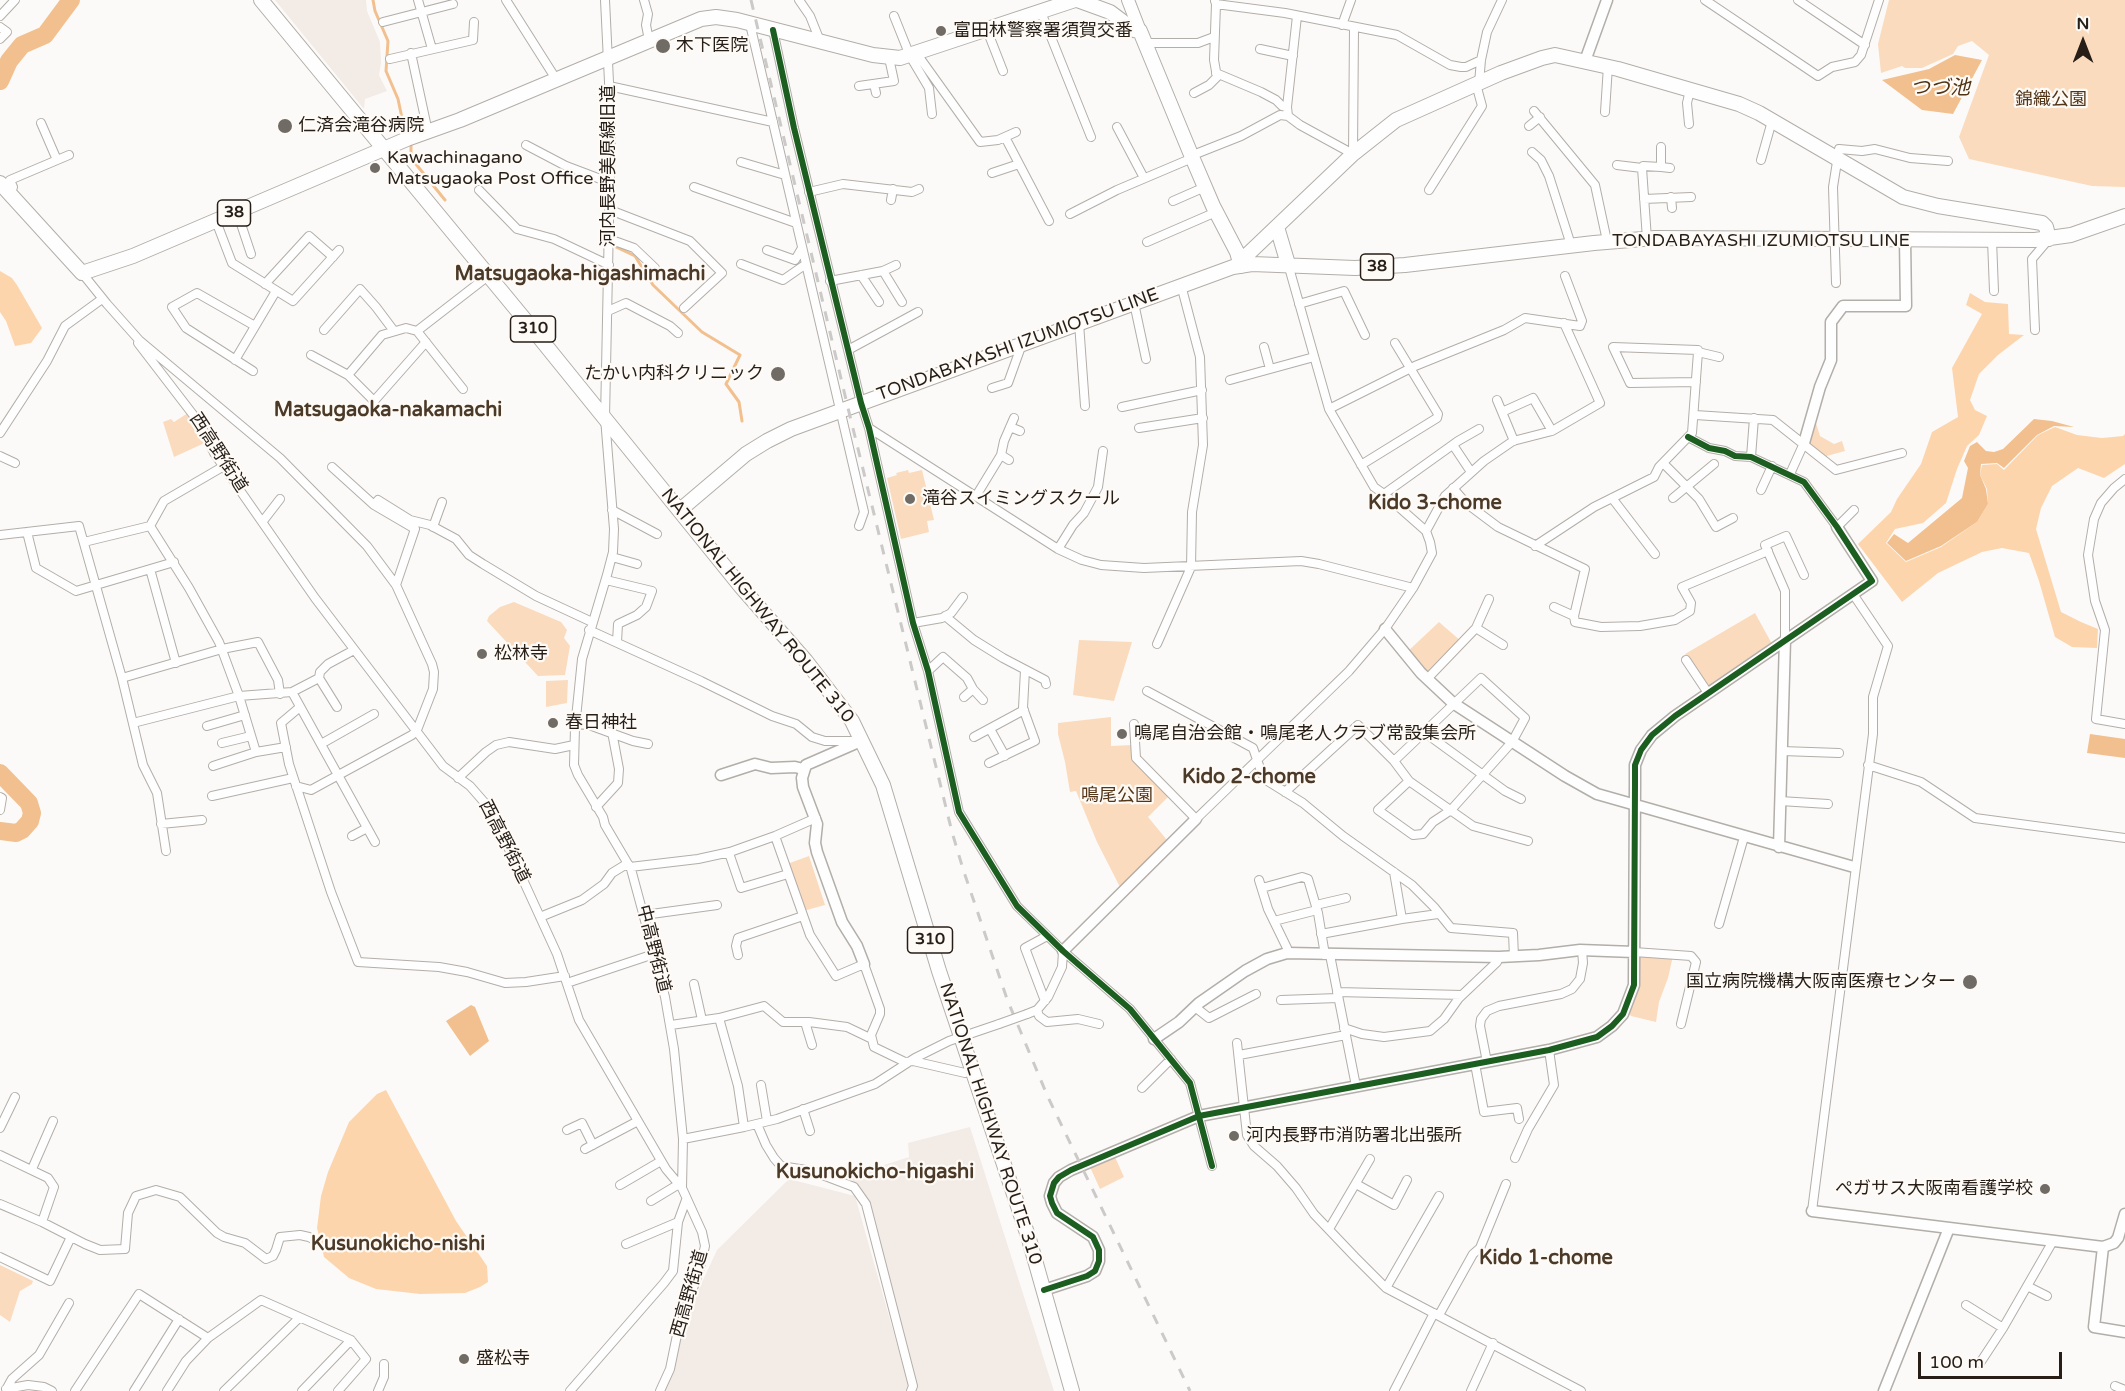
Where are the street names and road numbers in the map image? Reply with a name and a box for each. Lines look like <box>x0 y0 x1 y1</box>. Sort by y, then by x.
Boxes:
street label: 河内長野美原線旧道 <box>598 85 620 247</box>
road number: 38 <box>218 200 250 226</box>
street label: TONDABAYASHI IZUMIOTSU LINE <box>1612 230 1910 252</box>
road number: 38 <box>1360 254 1394 280</box>
street label: TONDABAYASHI IZUMIOTSU LINE <box>874 284 1162 406</box>
road number: 310 <box>510 316 556 342</box>
street label: 西高野街道 <box>184 409 252 497</box>
street label: NATIONAL HIGHWAY ROUTE 310 <box>656 485 858 727</box>
street label: 西高野街道 <box>474 797 534 887</box>
street label: 中高野街道 <box>632 903 674 995</box>
road number: 310 <box>908 927 952 953</box>
street label: NATIONAL HIGHWAY ROUTE 310 <box>934 980 1046 1268</box>
street label: 西高野街道 <box>667 1248 713 1340</box>

